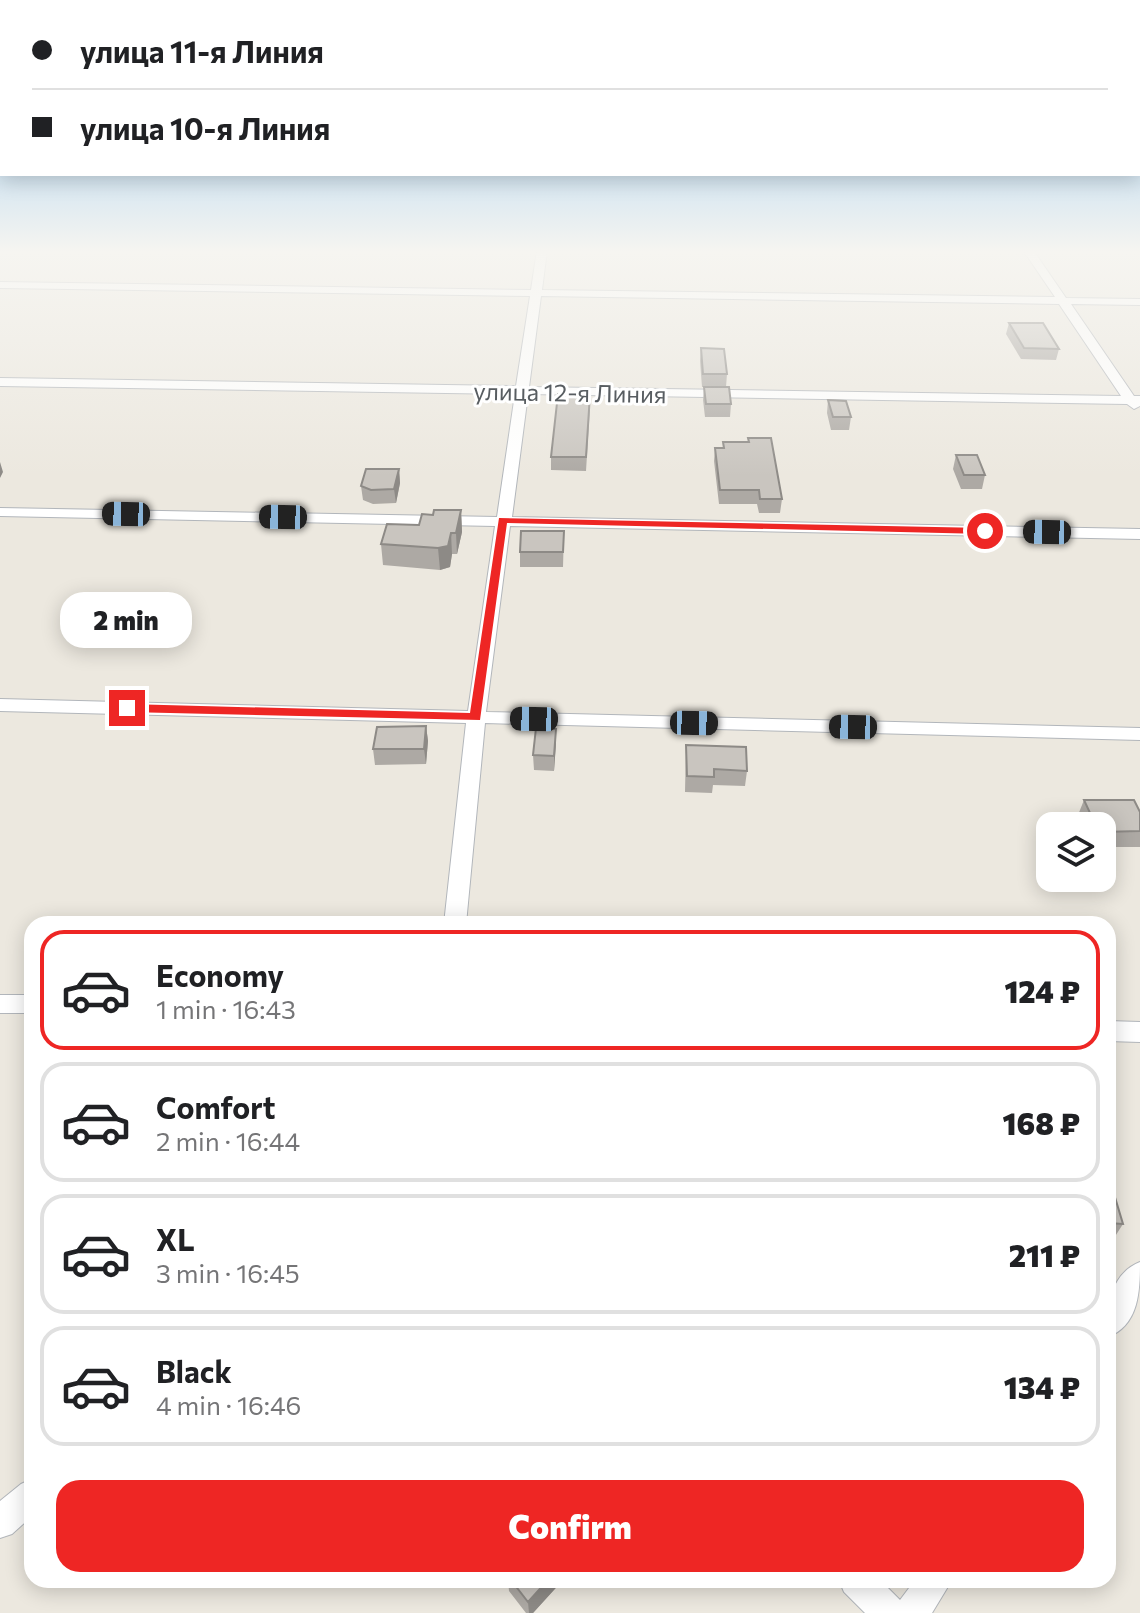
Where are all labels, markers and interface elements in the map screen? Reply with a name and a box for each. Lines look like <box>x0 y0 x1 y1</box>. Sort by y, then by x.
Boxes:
text: улица 11-я Линия <box>80 32 324 69</box>
text: улица 10-я Линия <box>80 109 330 146</box>
street label: улица 12-я Линия <box>473 376 667 408</box>
car <box>102 502 150 526</box>
car <box>259 505 307 529</box>
route start <box>967 513 1003 549</box>
car <box>1023 520 1071 544</box>
callout: 2 min <box>61 592 193 648</box>
text: 2 min <box>93 604 159 635</box>
route end <box>109 690 145 726</box>
car <box>510 707 558 731</box>
car <box>670 711 718 735</box>
car <box>829 715 877 739</box>
map controls <box>1036 812 1116 892</box>
button: layers <box>1036 812 1116 892</box>
icon: car <box>60 954 132 1026</box>
text: Economy <box>156 956 284 993</box>
text: 124 ₽ <box>1004 972 1080 1009</box>
text: 1 min · 16:43 <box>156 993 296 1024</box>
icon: car <box>60 1086 132 1158</box>
text: Comfort <box>156 1088 275 1125</box>
text: 168 ₽ <box>1003 1104 1080 1141</box>
text: 2 min · 16:44 <box>156 1125 300 1156</box>
icon: car <box>60 1218 132 1290</box>
text: XL <box>156 1220 195 1257</box>
text: 211 ₽ <box>1009 1236 1080 1273</box>
text: 3 min · 16:45 <box>156 1257 300 1288</box>
icon: car <box>60 1350 132 1422</box>
text: Black <box>156 1352 232 1389</box>
text: 134 ₽ <box>1004 1368 1080 1405</box>
text: 4 min · 16:46 <box>156 1389 301 1420</box>
button: Confirm <box>56 1480 1084 1572</box>

